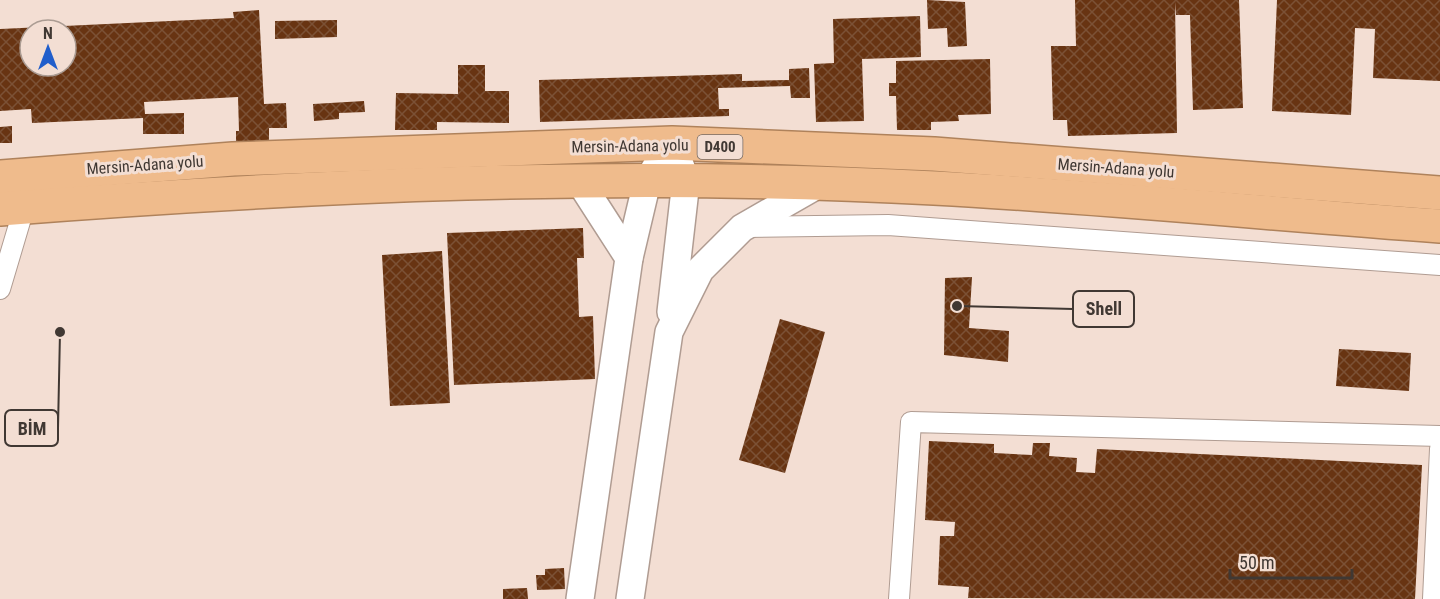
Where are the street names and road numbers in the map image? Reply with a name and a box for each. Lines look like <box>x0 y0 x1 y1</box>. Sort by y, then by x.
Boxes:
street label: Mersin-Adana yolu <box>571 135 689 157</box>
road number: D400 <box>698 135 742 159</box>
street label: Mersin-Adana yolu <box>86 151 204 179</box>
street label: Mersin-Adana yolu <box>1057 154 1175 182</box>

